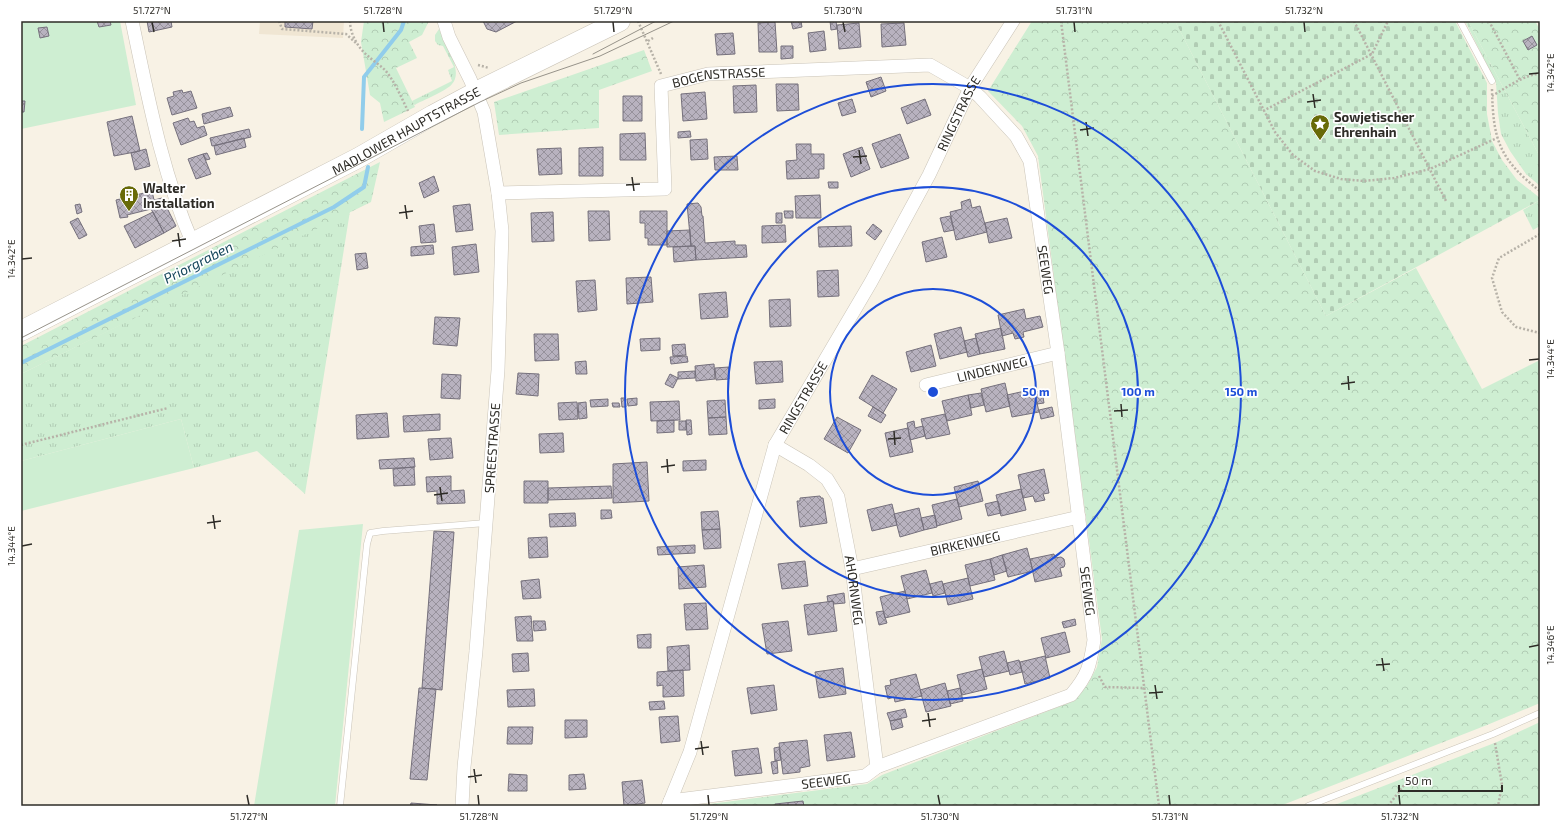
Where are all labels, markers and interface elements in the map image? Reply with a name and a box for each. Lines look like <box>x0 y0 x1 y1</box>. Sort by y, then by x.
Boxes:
text: 51.727°N <box>133 4 171 16</box>
text: 51.728°N <box>364 4 402 16</box>
text: 51.729°N <box>594 4 632 16</box>
text: 51.730°N <box>824 4 862 16</box>
text: 51.731°N <box>1056 4 1092 16</box>
text: 51.732°N <box>1285 4 1323 16</box>
text: 14.342°E <box>1544 53 1556 92</box>
street label: BOGENSTRASSE <box>670 64 766 91</box>
street label: RINGSTRASSE <box>933 73 984 154</box>
street label: MADLOWER HAUPTSTRASSE <box>329 83 483 178</box>
place label: Sowjetischer Ehrenhain <box>1334 109 1415 140</box>
place icon: Sowjetischer Ehrenhain <box>1309 113 1331 141</box>
place label: Walter Installation <box>143 180 215 211</box>
building icon: Walter Installation <box>118 184 140 212</box>
water label: Priorgraben <box>160 237 236 287</box>
text: 14.342°E <box>5 239 17 278</box>
street label: SEEWEG <box>1034 244 1057 295</box>
text: 14.344°E <box>1544 339 1556 379</box>
street label: LINDENWEG <box>955 353 1029 385</box>
street label: RINGSTRASSE <box>775 358 831 437</box>
text: 50 m <box>1022 384 1050 398</box>
text: 100 m <box>1121 384 1155 398</box>
text: 150 m <box>1225 384 1257 398</box>
centre of rings <box>926 385 940 399</box>
street label: SPREESTRASSE <box>481 402 503 494</box>
text: 14.344°E <box>5 526 17 566</box>
street label: BIRKENWEG <box>929 527 1002 559</box>
street label: AHORNWEG <box>841 554 867 626</box>
street label: SEEWEG <box>1077 565 1099 617</box>
text: 14.346°E <box>1544 625 1556 665</box>
scale bar <box>1399 767 1502 793</box>
street label: SEEWEG <box>800 770 852 792</box>
text: 50 m <box>1405 773 1432 787</box>
text: 51.727°N <box>230 810 268 822</box>
text: 51.728°N <box>460 810 498 822</box>
text: 51.729°N <box>690 810 728 822</box>
text: 51.730°N <box>921 810 959 822</box>
text: 51.731°N <box>1152 810 1188 822</box>
text: 51.732°N <box>1381 810 1419 822</box>

